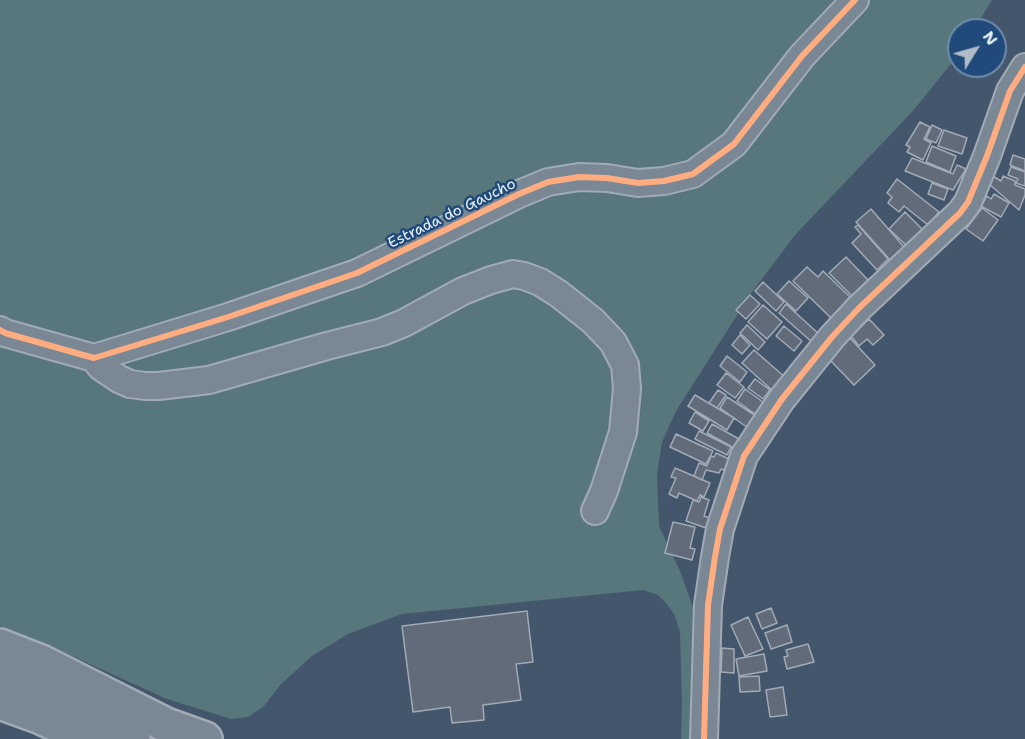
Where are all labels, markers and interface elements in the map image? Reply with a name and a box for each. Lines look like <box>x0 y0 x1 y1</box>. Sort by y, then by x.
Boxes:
north arrow <box>947 18 1007 78</box>
text: N <box>978 27 1002 49</box>
street label: Estrada do Gaucho <box>385 175 519 253</box>

